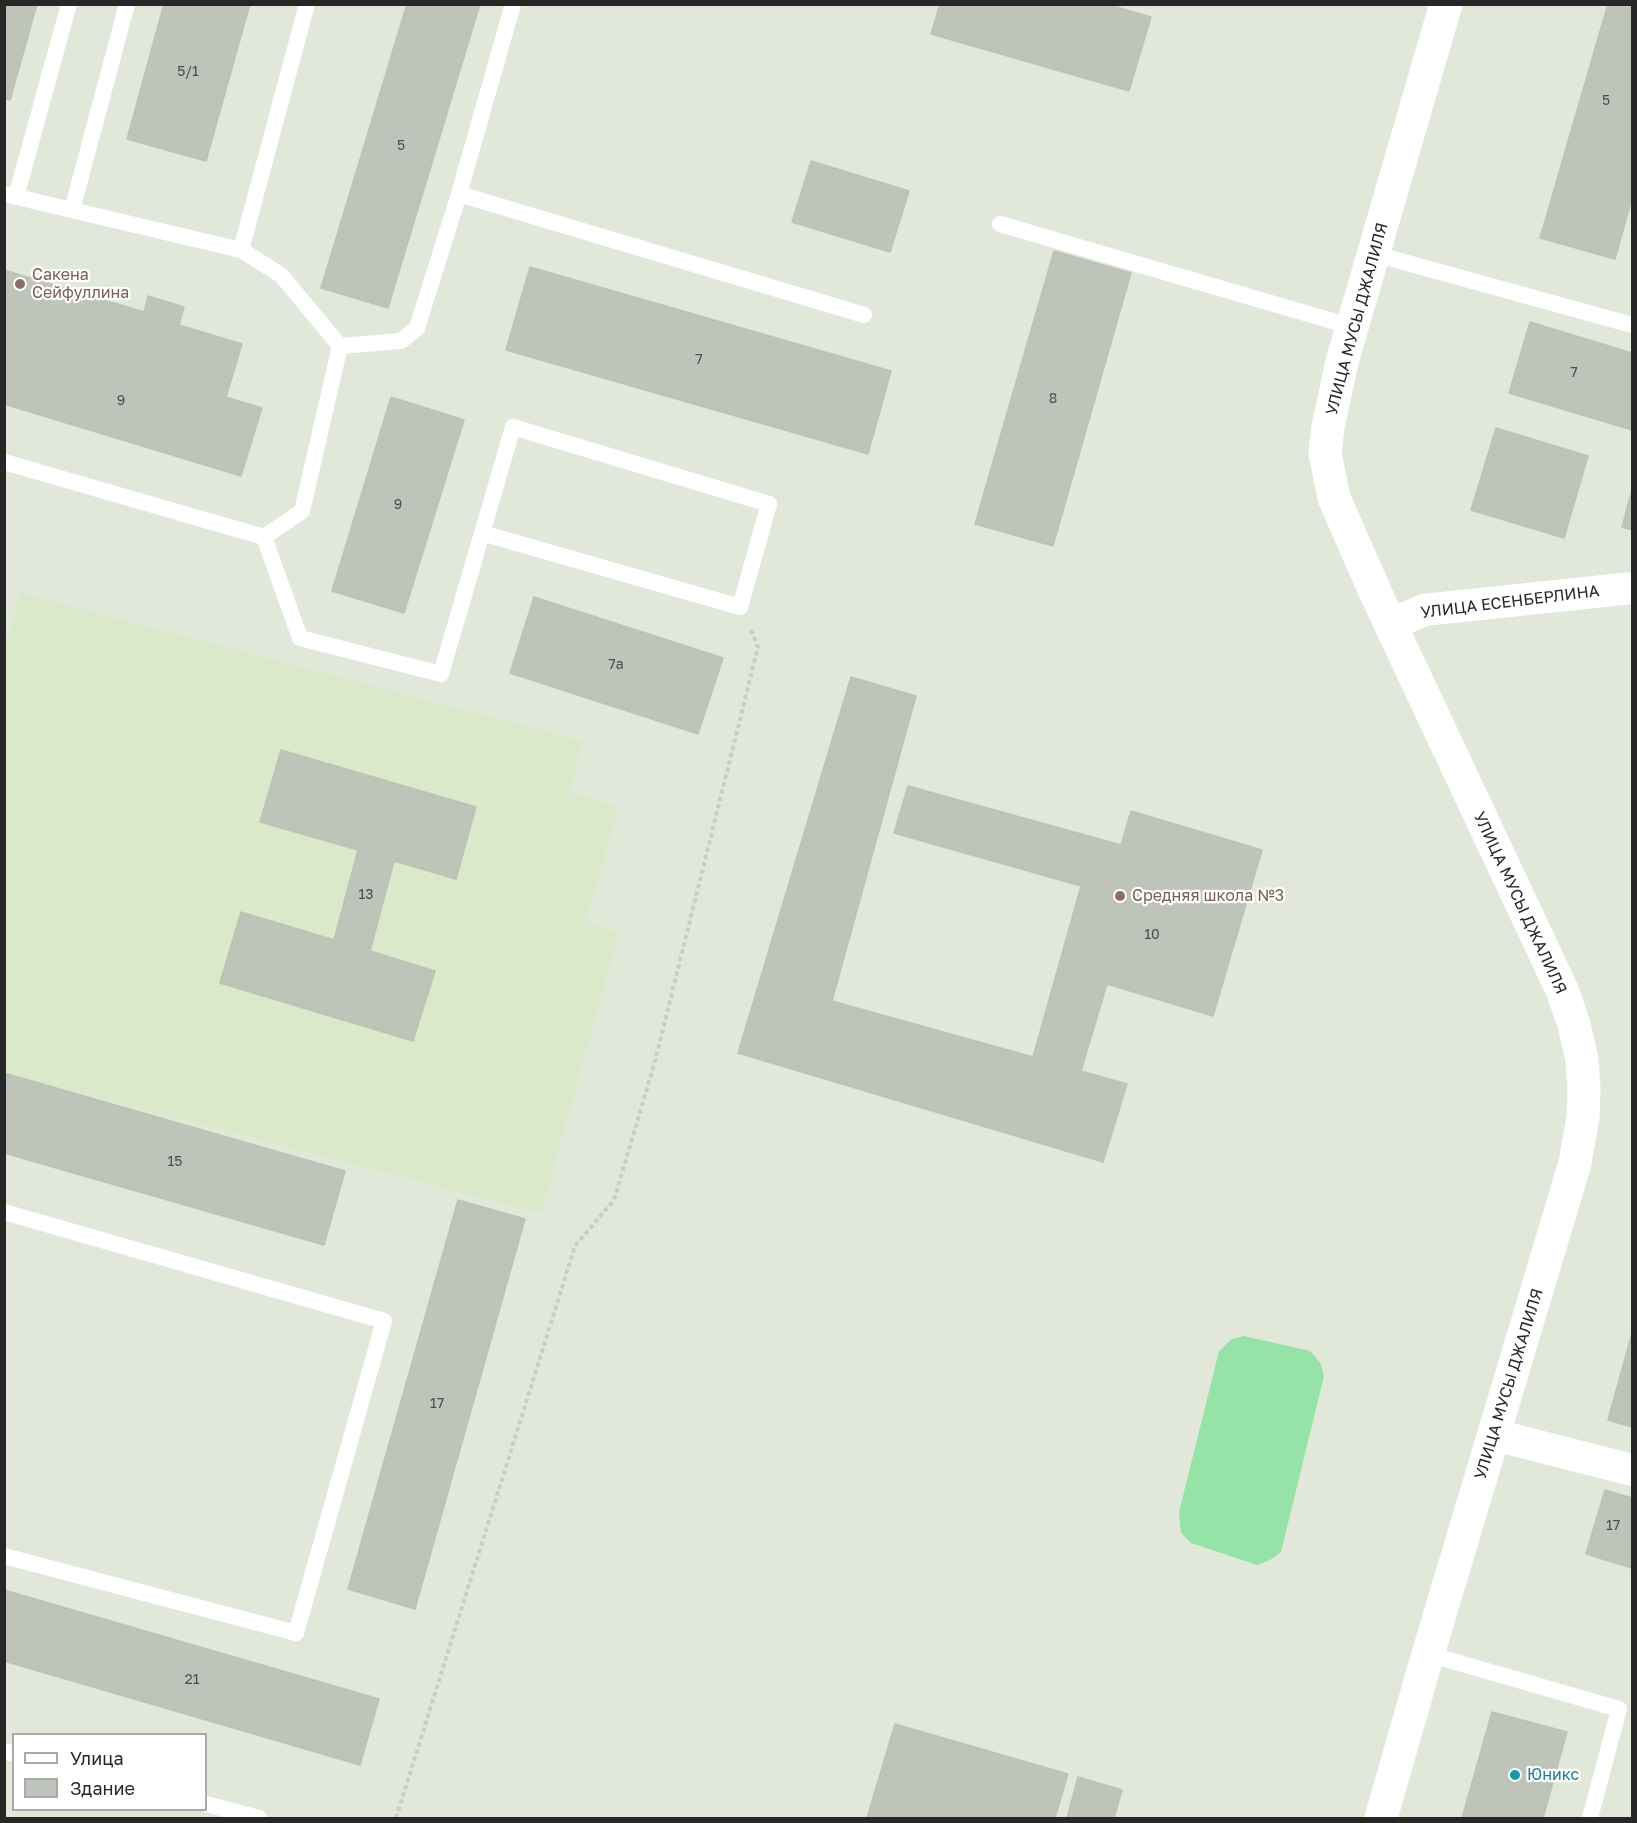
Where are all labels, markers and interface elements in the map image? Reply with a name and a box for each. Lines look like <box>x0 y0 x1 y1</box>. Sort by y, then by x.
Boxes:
house number: 5/1 <box>177 64 199 80</box>
house number: 5 <box>1602 93 1610 109</box>
house number: 5 <box>397 138 405 154</box>
street label: УЛИЦА МУСЫ ДЖАЛИЛЯ <box>1322 221 1392 417</box>
place label: Сакена Сейфуллина <box>32 265 129 303</box>
marker: Сакена Сейфуллина <box>13 277 27 291</box>
house number: 7 <box>695 352 703 368</box>
house number: 7 <box>1570 365 1578 381</box>
house number: 8 <box>1049 391 1057 407</box>
house number: 9 <box>117 393 125 409</box>
house number: 9 <box>394 497 402 513</box>
street label: УЛИЦА ЕСЕНБЕРЛИНА <box>1420 582 1600 622</box>
house number: 7а <box>608 657 624 673</box>
street label: УЛИЦА МУСЫ ДЖАЛИЛЯ <box>1469 809 1571 997</box>
place label: Средняя школа №3 <box>1132 886 1284 906</box>
house number: 13 <box>359 887 373 903</box>
marker: Средняя школа №3 <box>1113 889 1127 903</box>
house number: 10 <box>1144 927 1160 943</box>
house number: 15 <box>168 1154 182 1170</box>
street label: УЛИЦА МУСЫ ДЖАЛИЛЯ <box>1471 1286 1547 1482</box>
house number: 17 <box>430 1396 444 1412</box>
house number: 17 <box>1606 1518 1620 1534</box>
house number: 21 <box>185 1672 199 1688</box>
legend <box>12 1733 207 1811</box>
text: Улица <box>70 1747 124 1769</box>
place label: Юникс <box>1527 1765 1579 1785</box>
marker: Юникс <box>1508 1768 1522 1782</box>
text: Здание <box>70 1777 135 1799</box>

